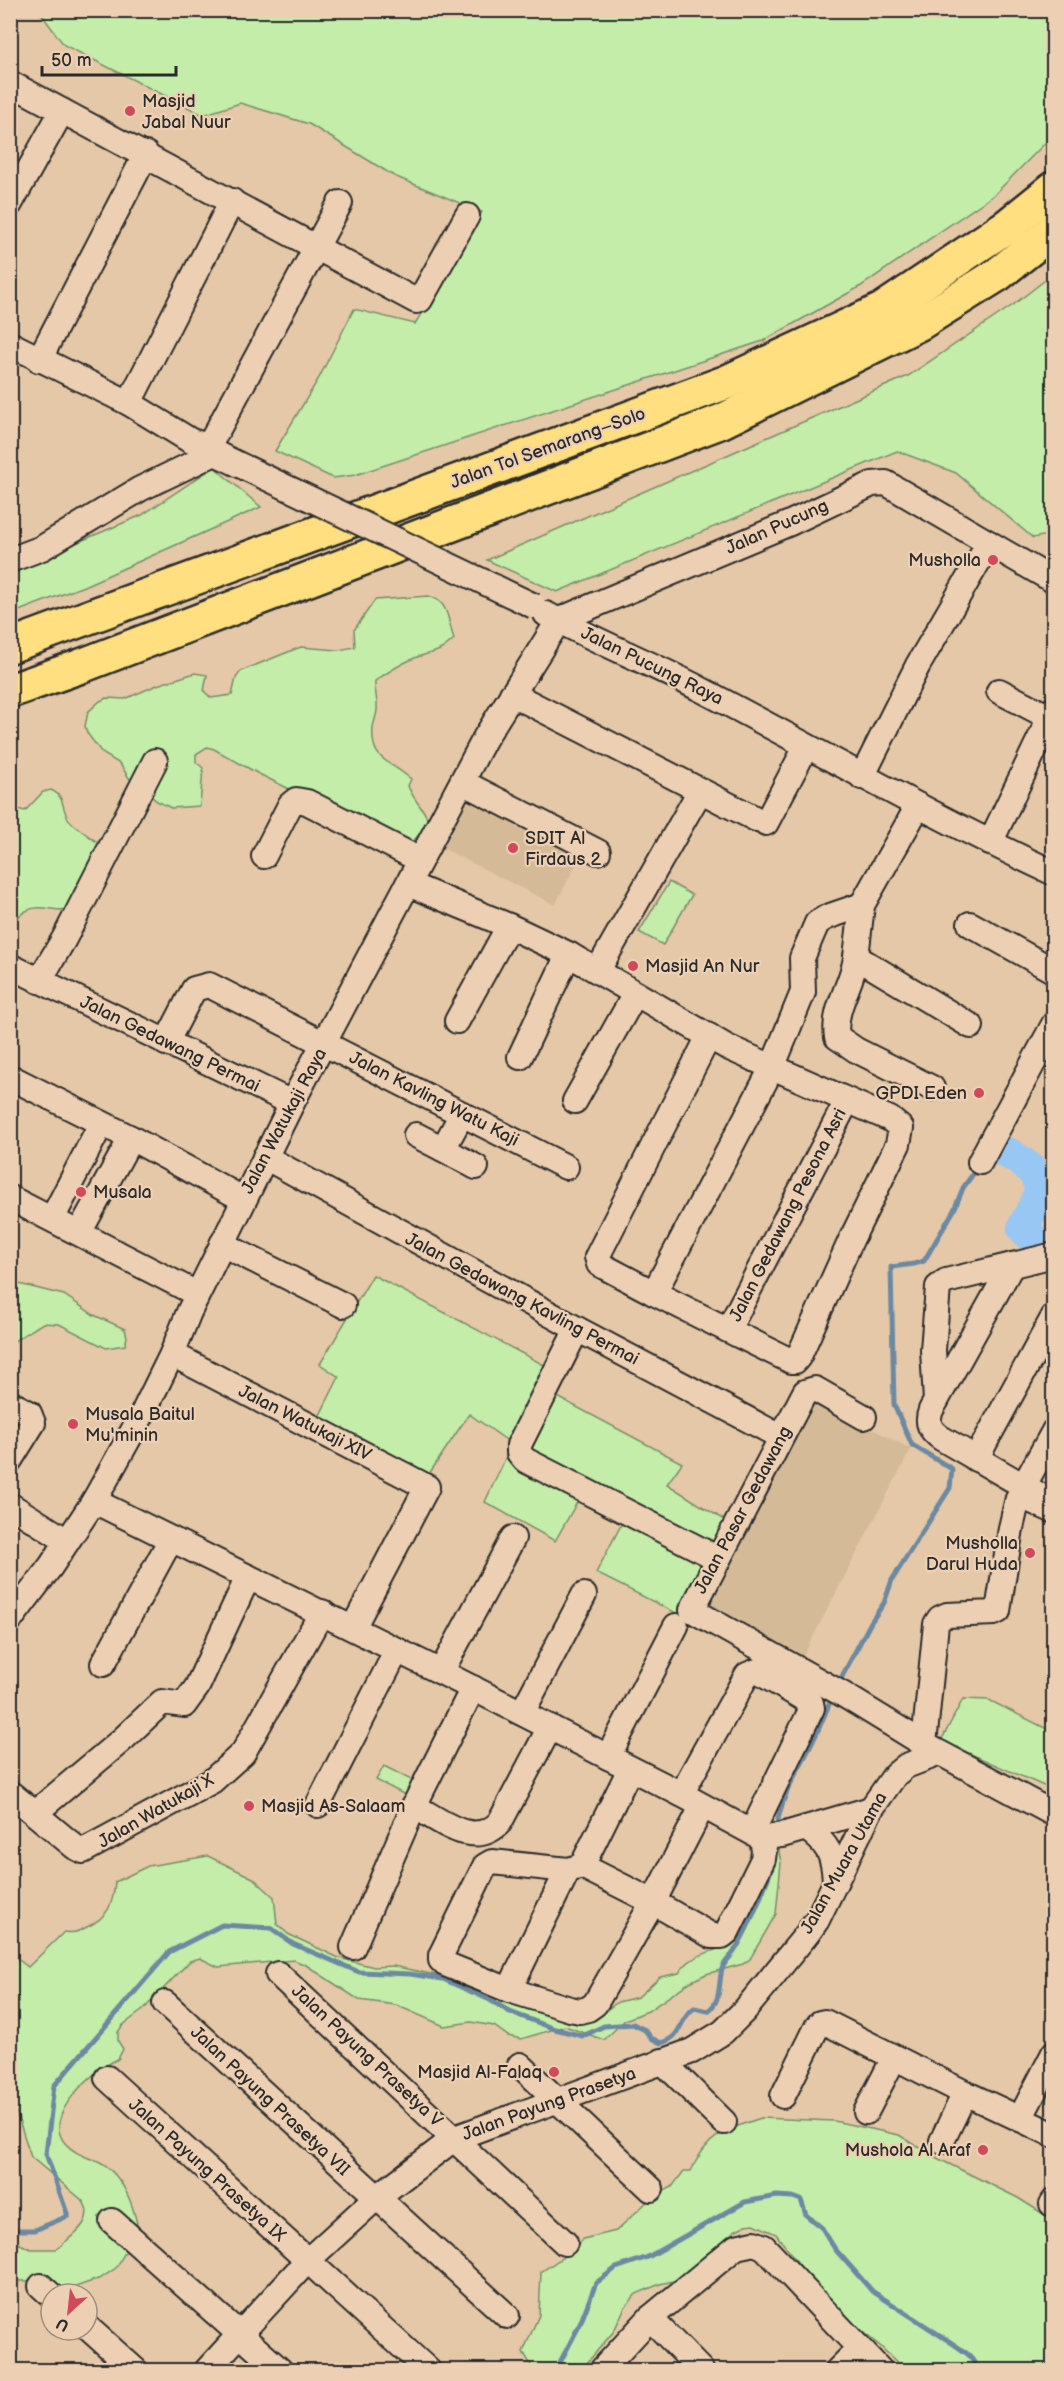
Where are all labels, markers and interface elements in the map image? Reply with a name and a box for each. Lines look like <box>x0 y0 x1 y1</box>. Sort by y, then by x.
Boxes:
scale bar <box>42 39 176 77</box>
text: 50 m <box>51 50 92 71</box>
place label: Masjid Jabal Nuur <box>142 91 231 133</box>
marker: Masjid Jabal Nuur <box>123 104 137 118</box>
street label: Jalan Tol Semarang–Solo <box>448 403 648 493</box>
street label: Jalan Pucung <box>723 495 831 559</box>
place label: Musholla <box>908 550 981 571</box>
marker: Musholla <box>986 553 1000 567</box>
street label: Jalan Pucung Raya <box>578 622 726 710</box>
place label: SDIT Al Firdaus 2 <box>525 828 601 870</box>
marker: SDIT Al Firdaus 2 <box>506 841 520 855</box>
place label: Masjid An Nur <box>645 956 760 977</box>
marker: Masjid An Nur <box>626 959 640 973</box>
street label: Jalan Gedawang Permai <box>77 991 263 1097</box>
street label: Jalan Watukaji Raya <box>237 1045 331 1197</box>
street label: Jalan Kavling Watu Kaji <box>346 1047 522 1151</box>
place label: GPDI Eden <box>876 1083 967 1104</box>
marker: GPDI Eden <box>972 1086 986 1100</box>
street label: Jalan Gedawang Pesona Asri <box>725 1105 851 1325</box>
place label: Musala <box>93 1182 152 1203</box>
marker: Musala <box>74 1185 88 1199</box>
street label: Jalan Gedawang Kavling Permai <box>402 1228 642 1370</box>
street label: Jalan Watukaji XIV <box>235 1380 375 1466</box>
place label: Musala Baitul Mu'minin <box>85 1404 195 1446</box>
marker: Musala Baitul Mu'minin <box>66 1417 80 1431</box>
street label: Jalan Pasar Gedawang <box>690 1423 796 1597</box>
place label: Musholla Darul Huda <box>926 1533 1018 1575</box>
marker: Musholla Darul Huda <box>1023 1546 1037 1560</box>
street label: Jalan Watukaji X <box>95 1769 218 1853</box>
street label: Jalan Muara Utama <box>796 1789 892 1937</box>
place label: Masjid As-Salaam <box>261 1796 405 1817</box>
marker: Masjid As-Salaam <box>242 1799 256 1813</box>
street label: Jalan Payung Prasetya V <box>287 1981 447 2131</box>
street label: Jalan Payung Prasetya VII <box>186 2022 354 2180</box>
place label: Masjid Al-Falaq <box>417 2062 542 2083</box>
street label: Jalan Payung Prasetya <box>459 2063 639 2145</box>
marker: Masjid Al-Falaq <box>547 2065 561 2079</box>
street label: Jalan Payung Prasetya IX <box>124 2094 290 2247</box>
place label: Mushola Al Araf <box>845 2140 971 2161</box>
marker: Mushola Al Araf <box>976 2143 990 2157</box>
north arrow <box>39 2282 99 2342</box>
text: U <box>53 2313 72 2335</box>

